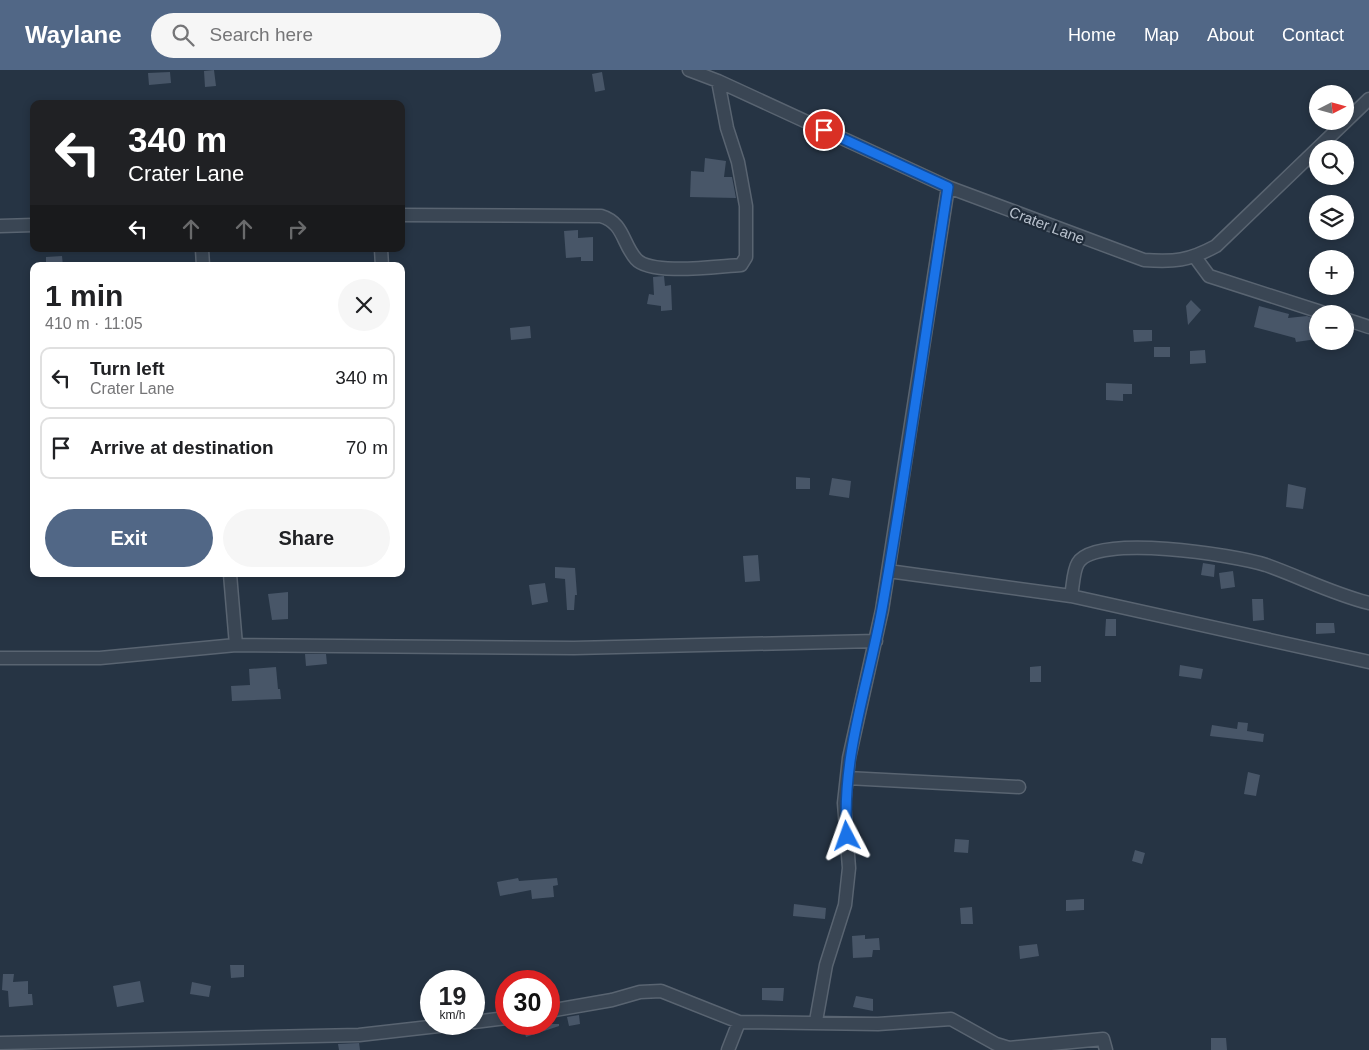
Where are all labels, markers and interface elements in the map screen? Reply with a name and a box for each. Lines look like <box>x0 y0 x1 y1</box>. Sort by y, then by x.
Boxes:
search box <box>151 13 501 58</box>
text: Waylane <box>25 21 121 48</box>
icon: search <box>169 21 197 49</box>
text: Search here <box>209 24 313 45</box>
text: Home <box>1068 25 1116 45</box>
text: Map <box>1144 25 1179 45</box>
text: About <box>1207 25 1254 45</box>
text: Contact <box>1282 25 1344 45</box>
north arrow <box>1309 85 1354 130</box>
map controls <box>1309 85 1354 350</box>
pin <box>803 109 845 151</box>
icon: arrive <box>810 116 838 144</box>
icon: left <box>45 120 110 185</box>
text: 340 m <box>128 120 227 159</box>
button: search <box>1309 140 1354 185</box>
text: Crater Lane <box>128 161 244 186</box>
button: layers <box>1309 195 1354 240</box>
street label: Crater Lane <box>1007 203 1087 247</box>
icon: left <box>124 215 152 243</box>
icon: ahead <box>177 215 205 243</box>
icon: ahead <box>230 215 258 243</box>
icon: right <box>283 215 311 243</box>
button: + <box>1309 250 1354 295</box>
text: 1 min <box>45 279 123 312</box>
button: close <box>338 279 390 331</box>
button: − <box>1309 305 1354 350</box>
text: 410 m · 11:05 <box>45 315 143 332</box>
text: Turn left <box>90 358 165 379</box>
icon: left <box>47 364 75 392</box>
text: 340 m <box>335 367 388 388</box>
text: Crater Lane <box>90 380 175 397</box>
icon: arrive <box>47 434 75 462</box>
text: Arrive at destination <box>90 437 274 458</box>
text: 70 m <box>346 437 388 458</box>
button: Exit <box>45 509 213 567</box>
button: Share <box>223 509 390 567</box>
position arrow <box>820 809 872 861</box>
speed limit sign: 30 <box>495 970 560 1035</box>
text: 19 <box>439 982 466 1010</box>
text: km/h <box>439 1008 466 1022</box>

